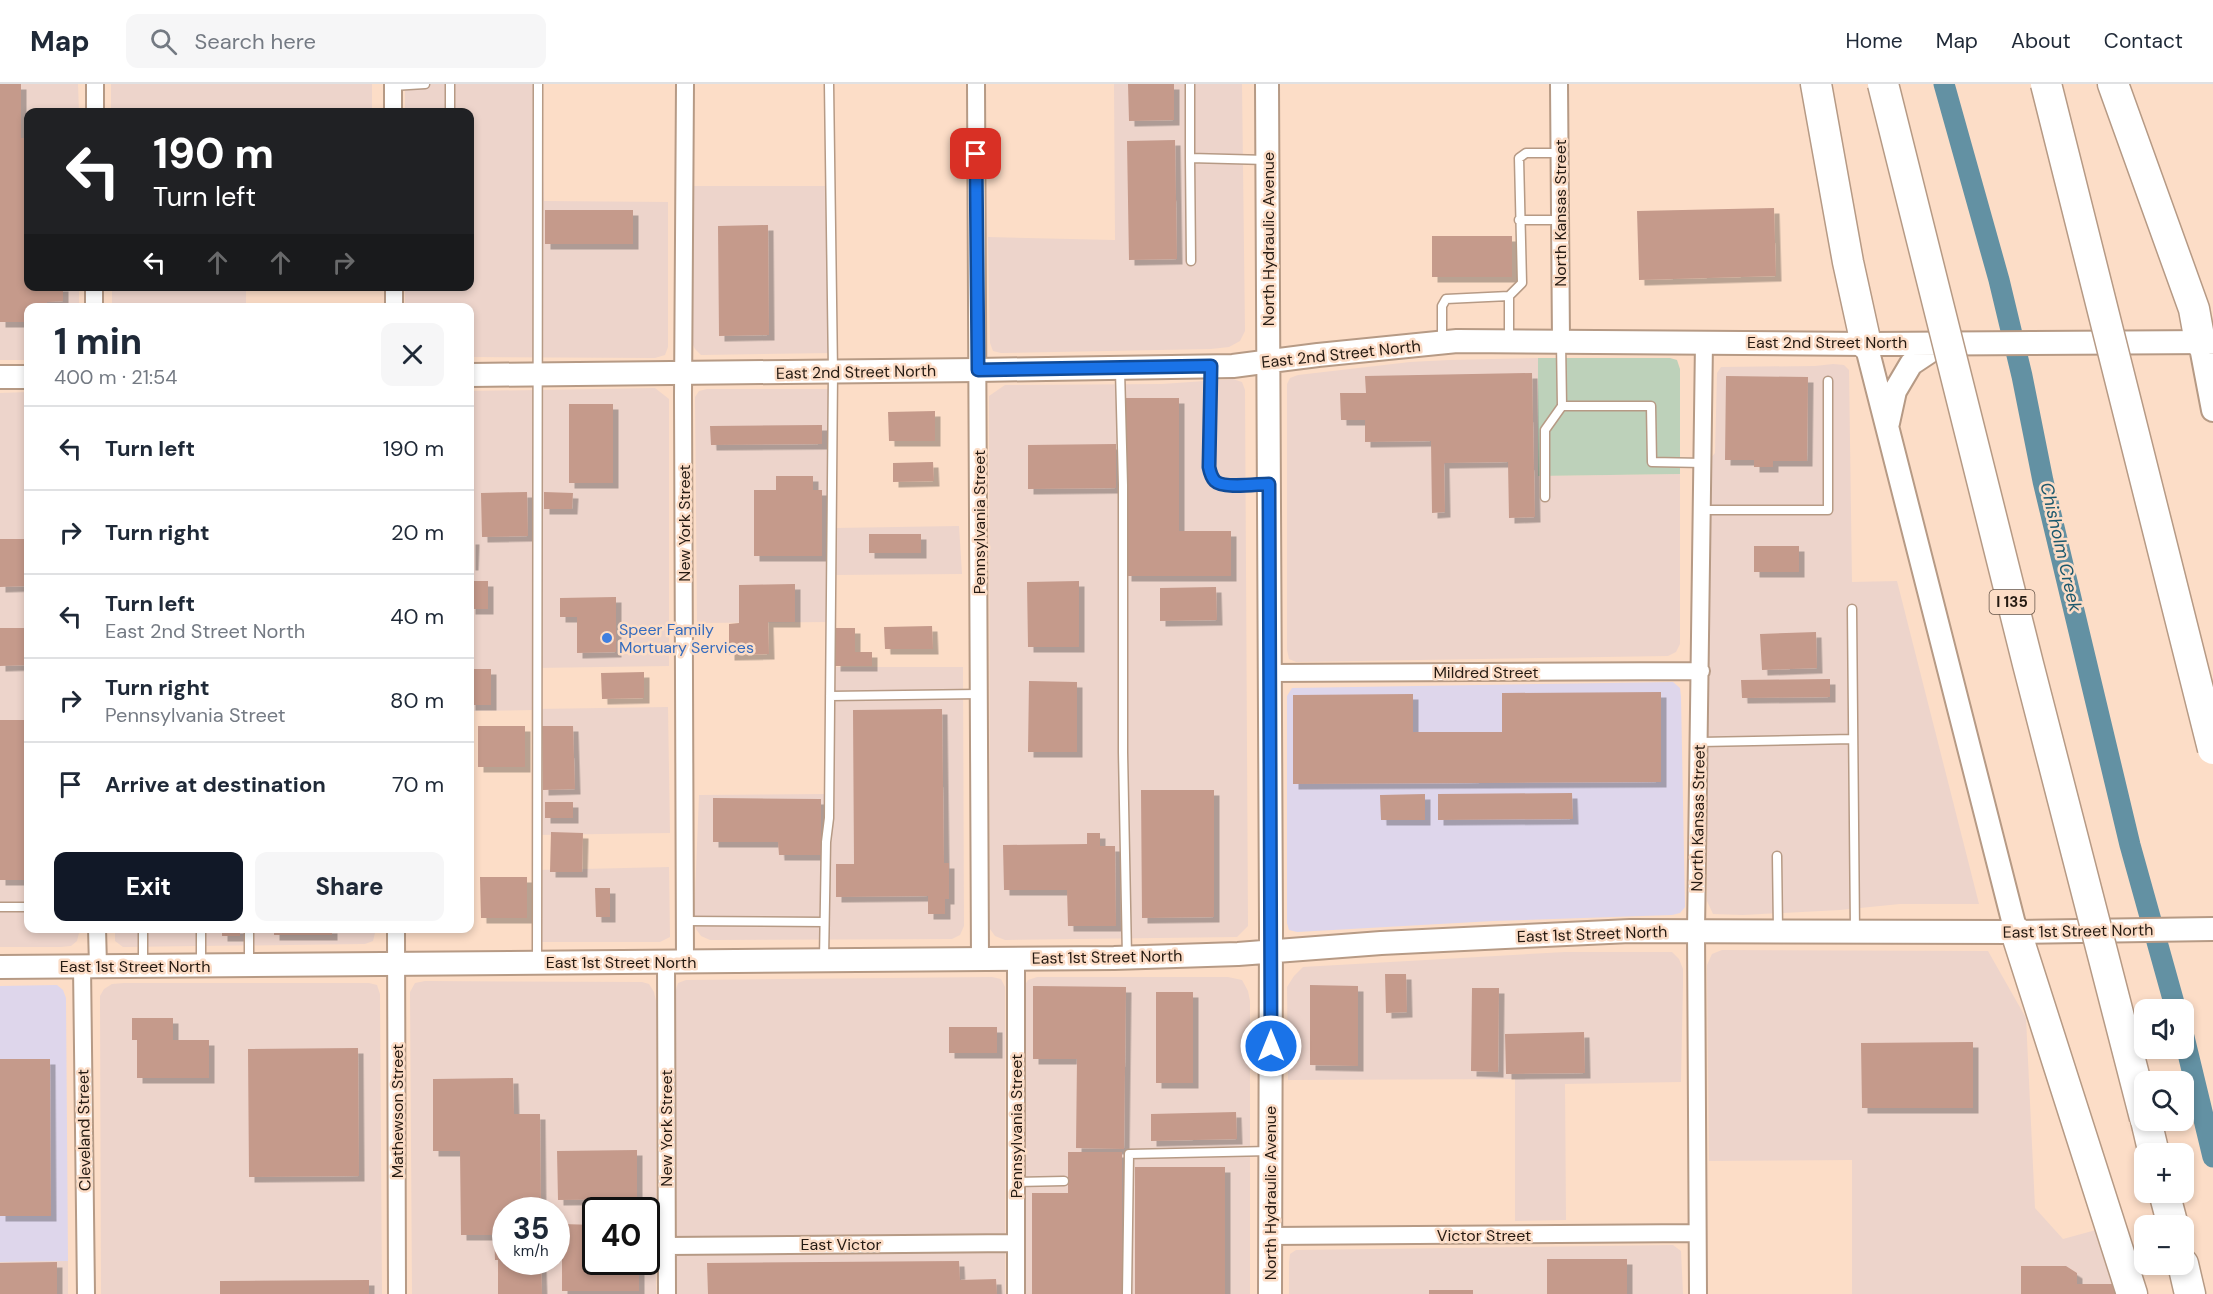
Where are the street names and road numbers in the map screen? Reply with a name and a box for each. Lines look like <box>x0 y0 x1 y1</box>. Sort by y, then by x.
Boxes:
street label: North Kansas Street <box>1550 139 1571 287</box>
street label: North Hydraulic Avenue <box>1258 152 1279 326</box>
street label: East 2nd Street North <box>1747 332 1907 353</box>
street label: East 2nd Street North <box>1260 335 1422 373</box>
street label: East 2nd Street North <box>776 360 936 384</box>
street label: Pennsylvania Street <box>969 450 990 594</box>
street label: New York Street <box>674 464 695 582</box>
road number: I 135 <box>1990 590 2034 614</box>
street label: Mildred Street <box>1433 662 1539 683</box>
street label: North Kansas Street <box>1686 744 1710 892</box>
street label: East 1st Street North <box>2002 919 2154 943</box>
street label: East 1st Street North <box>1516 921 1668 947</box>
street label: East 1st Street North <box>1031 945 1183 969</box>
street label: East 1st Street North <box>546 952 696 973</box>
street label: East 1st Street North <box>60 956 210 977</box>
street label: Mathewson Street <box>387 1044 408 1178</box>
street label: Pennsylvania Street <box>1006 1054 1027 1198</box>
street label: Cleveland Street <box>72 1069 96 1191</box>
street label: New York Street <box>656 1069 677 1187</box>
street label: North Hydraulic Avenue <box>1260 1106 1281 1280</box>
street label: Victor Street <box>1437 1225 1531 1246</box>
street label: East Victor <box>801 1234 882 1255</box>

